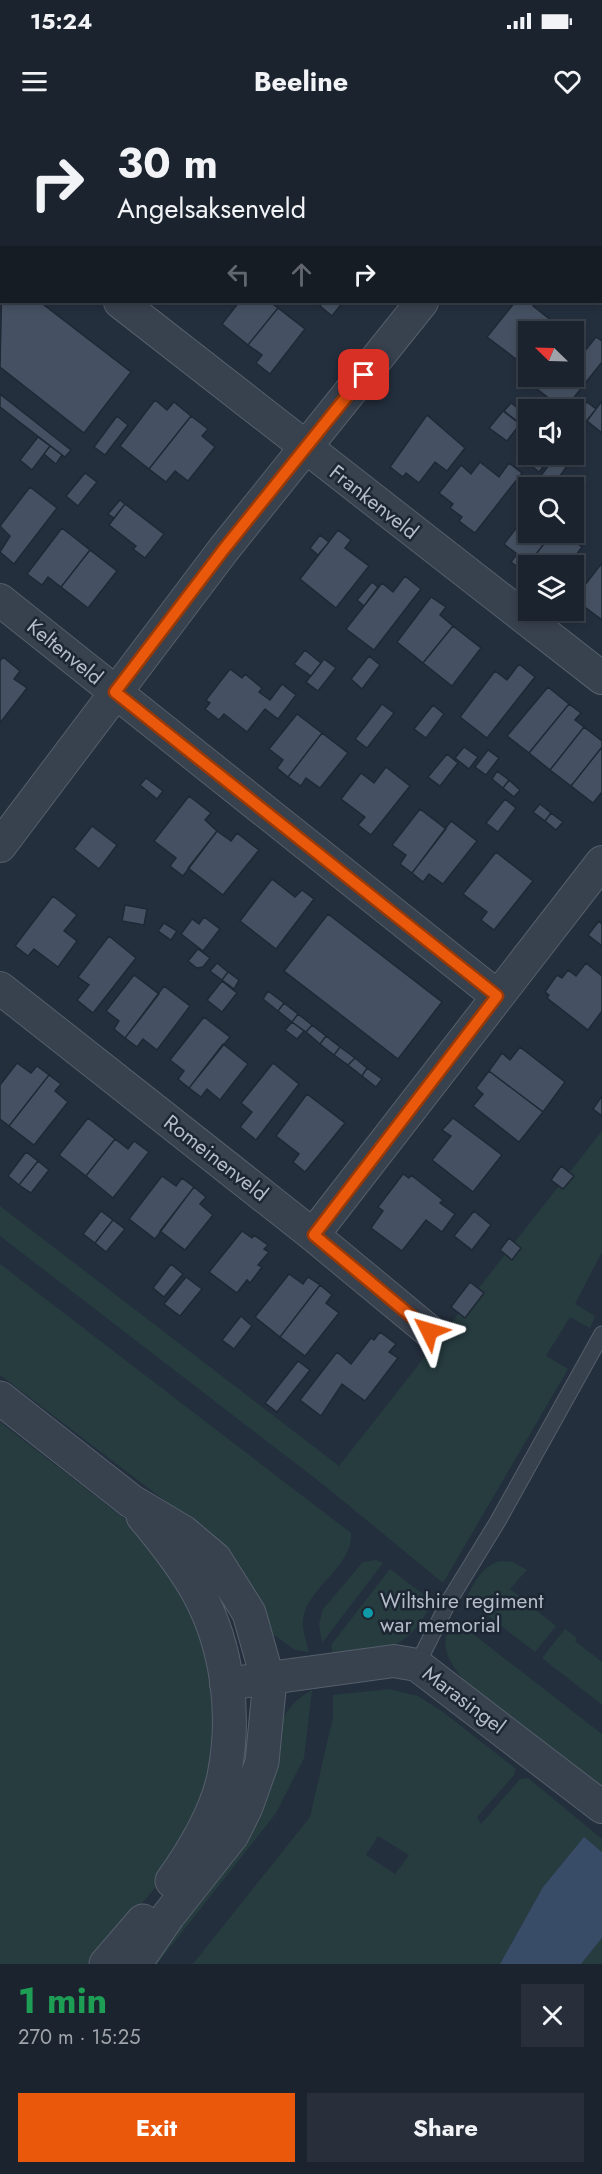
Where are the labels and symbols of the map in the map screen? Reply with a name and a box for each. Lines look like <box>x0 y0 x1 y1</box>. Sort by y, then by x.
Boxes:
north arrow <box>518 321 584 387</box>
pin <box>338 349 389 400</box>
street label: Frankenveld <box>323 458 425 546</box>
street label: Keltenveld <box>21 612 109 692</box>
street label: Romeinenveld <box>157 1108 275 1208</box>
position arrow <box>397 1299 461 1363</box>
place label: Wiltshire regiment war memorial <box>380 1586 543 1640</box>
marker: Wiltshire regiment war memorial <box>361 1606 375 1620</box>
street label: Marasingel <box>416 1659 512 1741</box>

